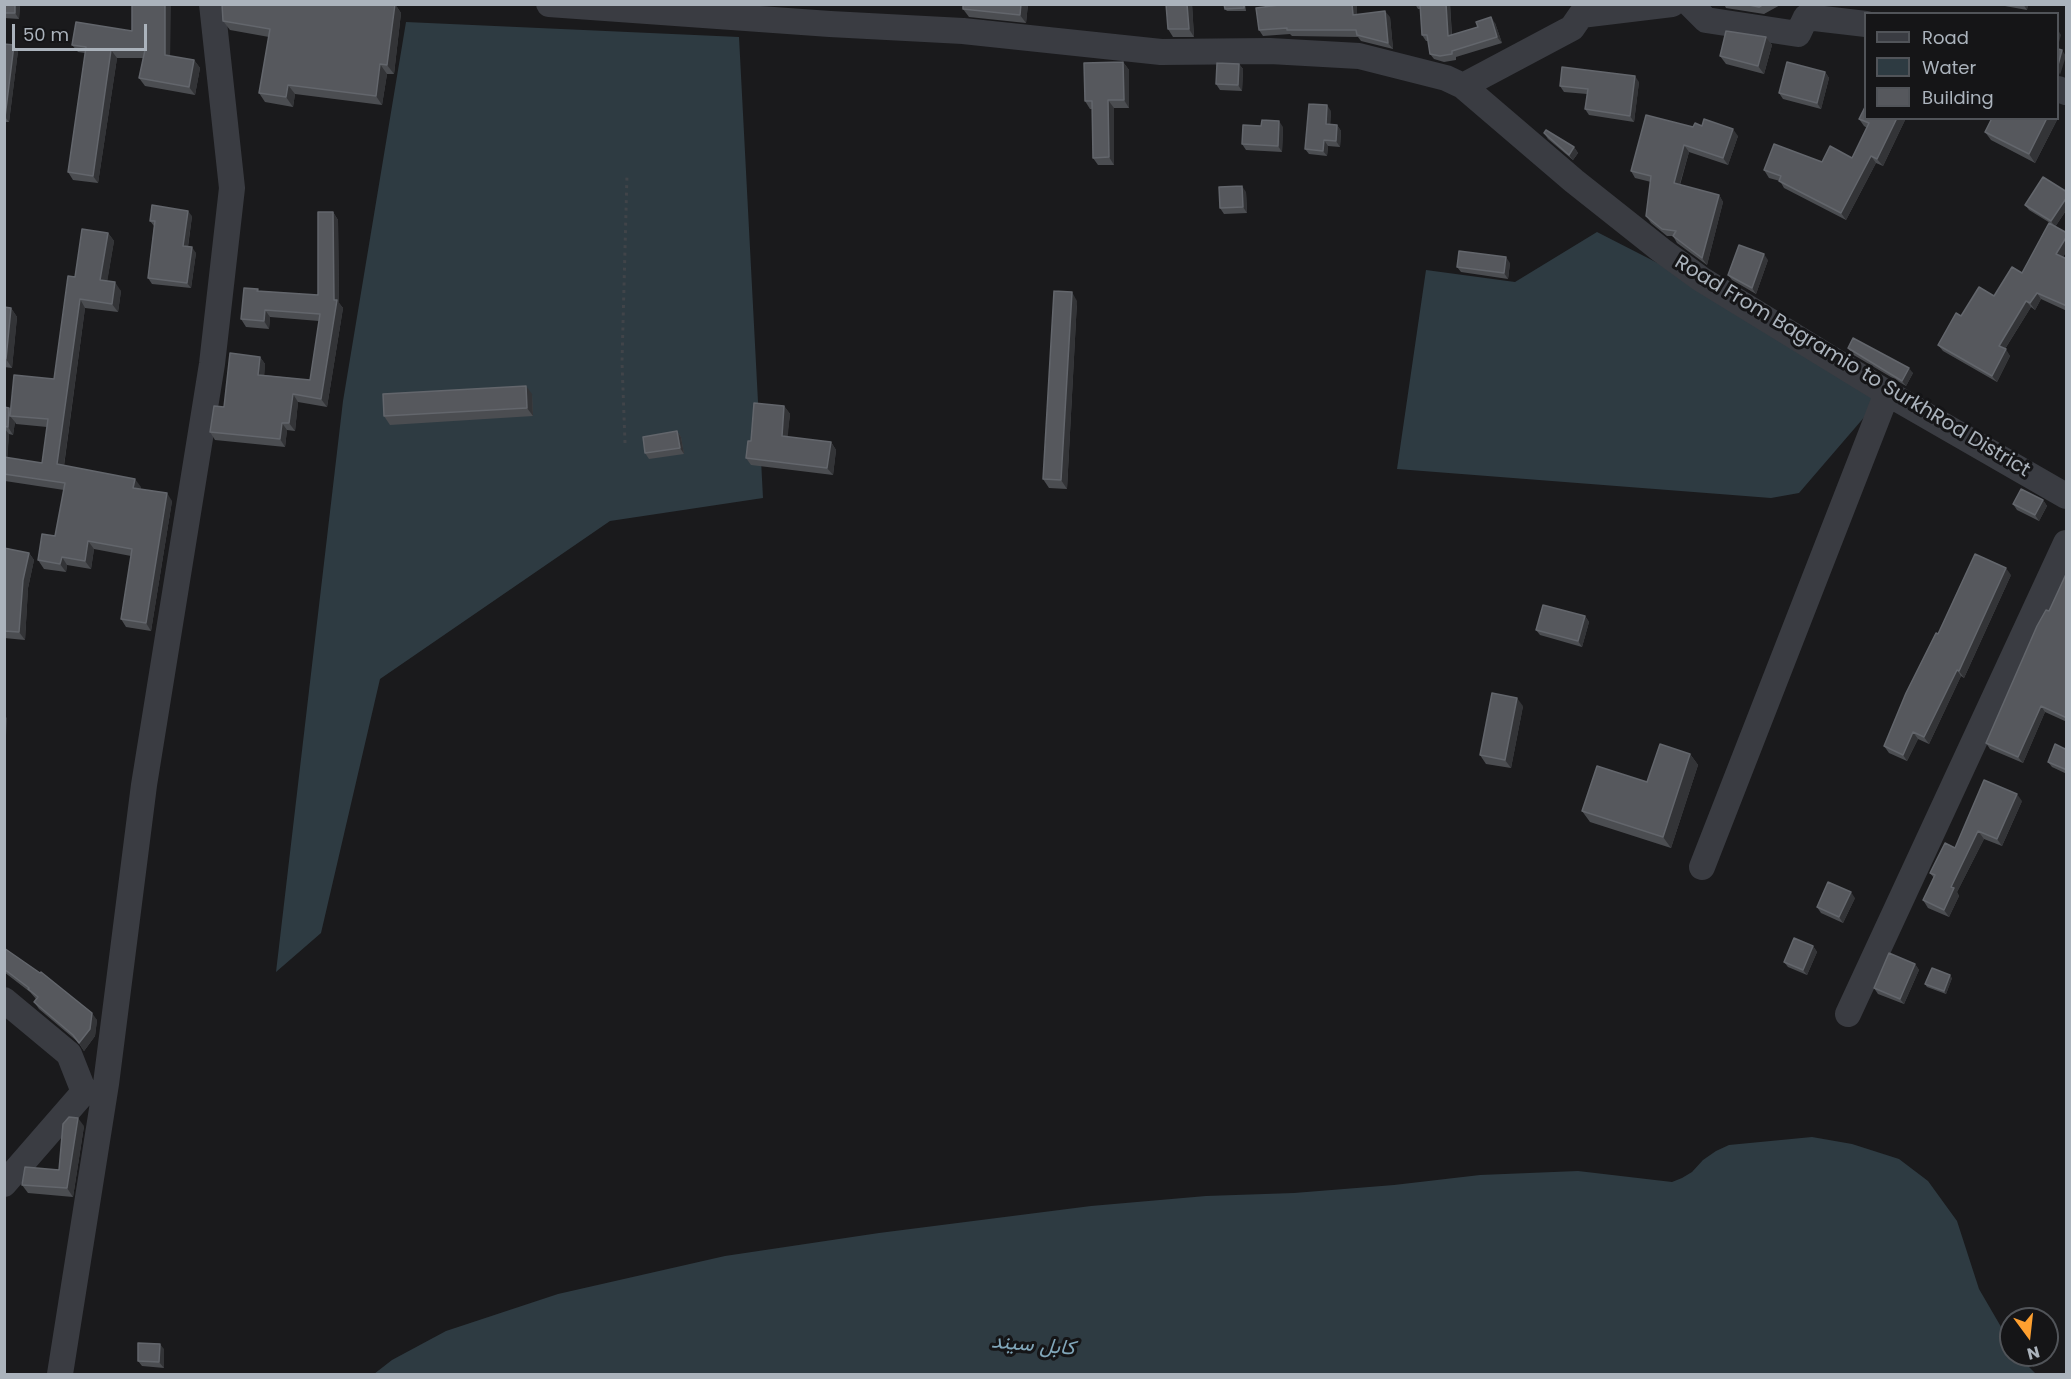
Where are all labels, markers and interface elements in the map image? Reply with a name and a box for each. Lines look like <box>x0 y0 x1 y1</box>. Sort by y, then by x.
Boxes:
scale bar <box>15 12 150 50</box>
legend <box>1864 12 2059 120</box>
text: 50 m <box>23 22 69 47</box>
text: Road <box>1922 25 1969 50</box>
text: Water <box>1922 55 1976 80</box>
text: Building <box>1922 85 1994 110</box>
street label: Road From Bagramio to SurkhRod District <box>1670 251 2034 483</box>
north arrow <box>1999 1307 2059 1367</box>
water label: کابل سيند <box>990 1330 1076 1362</box>
text: N <box>2024 1340 2042 1366</box>

